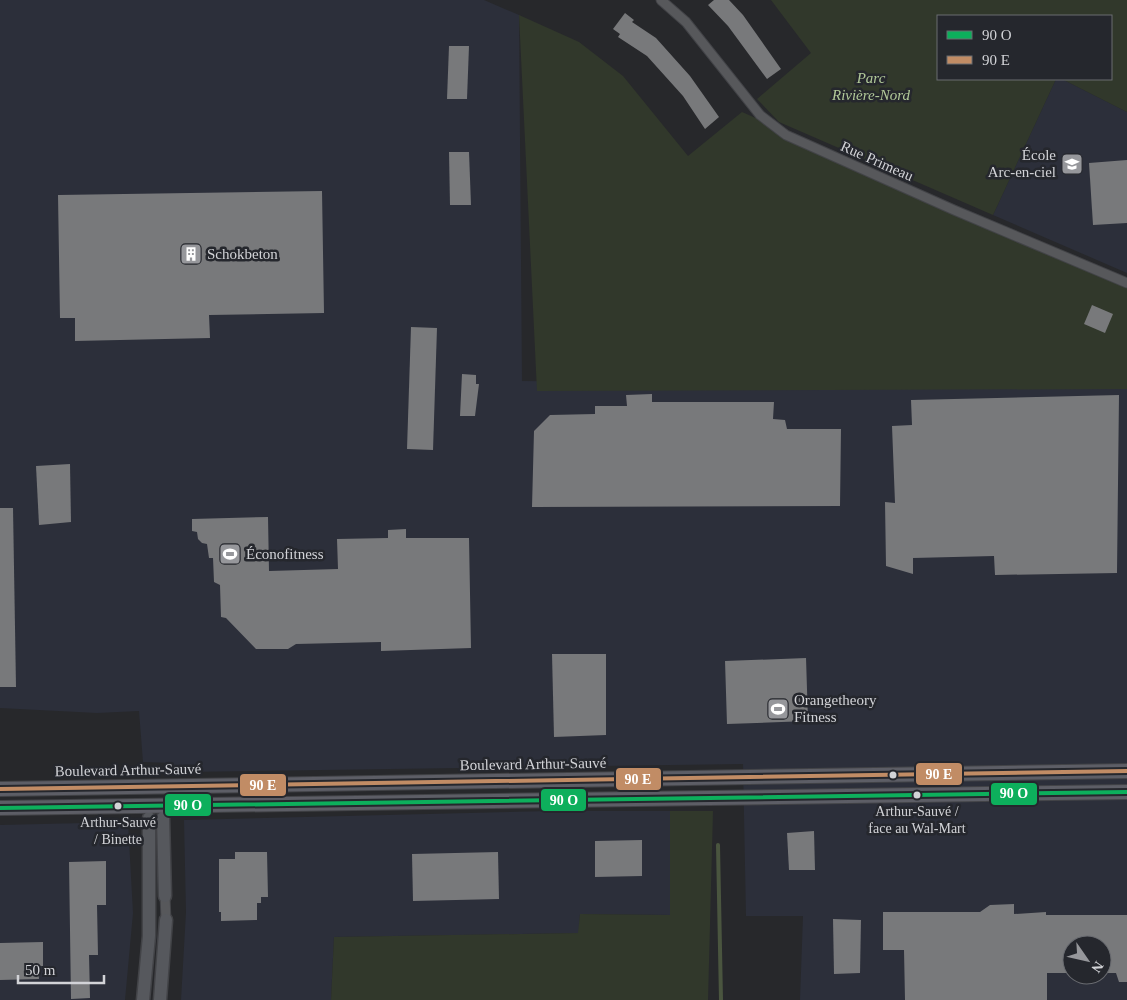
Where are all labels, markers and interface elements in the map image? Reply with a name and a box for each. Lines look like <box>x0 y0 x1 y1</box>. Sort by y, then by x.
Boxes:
legend <box>937 15 1112 80</box>
text: 90 O <box>982 27 1012 43</box>
text: 90 E <box>982 52 1010 68</box>
park label: Parc Rivière-Nord <box>831 70 911 103</box>
street label: Rue Primeau <box>838 138 916 184</box>
place label: École Arc-en-ciel <box>988 147 1056 180</box>
school or university icon: École Arc-en-ciel <box>1060 152 1084 176</box>
building icon: Schokbeton <box>179 242 203 266</box>
place label: Schokbeton <box>207 246 278 262</box>
sports icon: Éconofitness <box>218 542 242 566</box>
place label: Éconofitness <box>246 546 324 562</box>
place label: Orangetheory Fitness <box>794 692 877 725</box>
sports icon: Orangetheory Fitness <box>766 697 790 721</box>
street label: Boulevard Arthur-Sauvé <box>459 755 607 773</box>
street label: Boulevard Arthur-Sauvé <box>54 761 202 779</box>
line badge: 90 E <box>915 762 963 786</box>
line badge: 90 E <box>615 767 662 791</box>
text: 90 E <box>926 767 952 782</box>
unlabelled marker <box>888 770 898 780</box>
text: 90 E <box>625 772 651 787</box>
line badge: 90 E <box>239 773 287 797</box>
text: 90 E <box>250 778 276 793</box>
line badge: 90 O <box>990 782 1038 806</box>
text: 90 O <box>1000 786 1028 801</box>
line badge: 90 O <box>540 788 587 812</box>
marker: Arthur-Sauvé / face au Wal-Mart <box>912 790 922 800</box>
line badge: 90 O <box>164 793 212 817</box>
text: 90 O <box>550 793 578 808</box>
text: 90 O <box>174 798 202 813</box>
marker: Arthur-Sauvé / Binette <box>113 801 123 811</box>
place label: Arthur-Sauvé / face au Wal-Mart <box>868 804 966 836</box>
place label: Arthur-Sauvé / Binette <box>80 815 156 847</box>
north arrow <box>1062 935 1112 985</box>
scale bar <box>18 952 104 984</box>
text: N <box>1088 959 1106 975</box>
text: 50 m <box>25 962 56 978</box>

